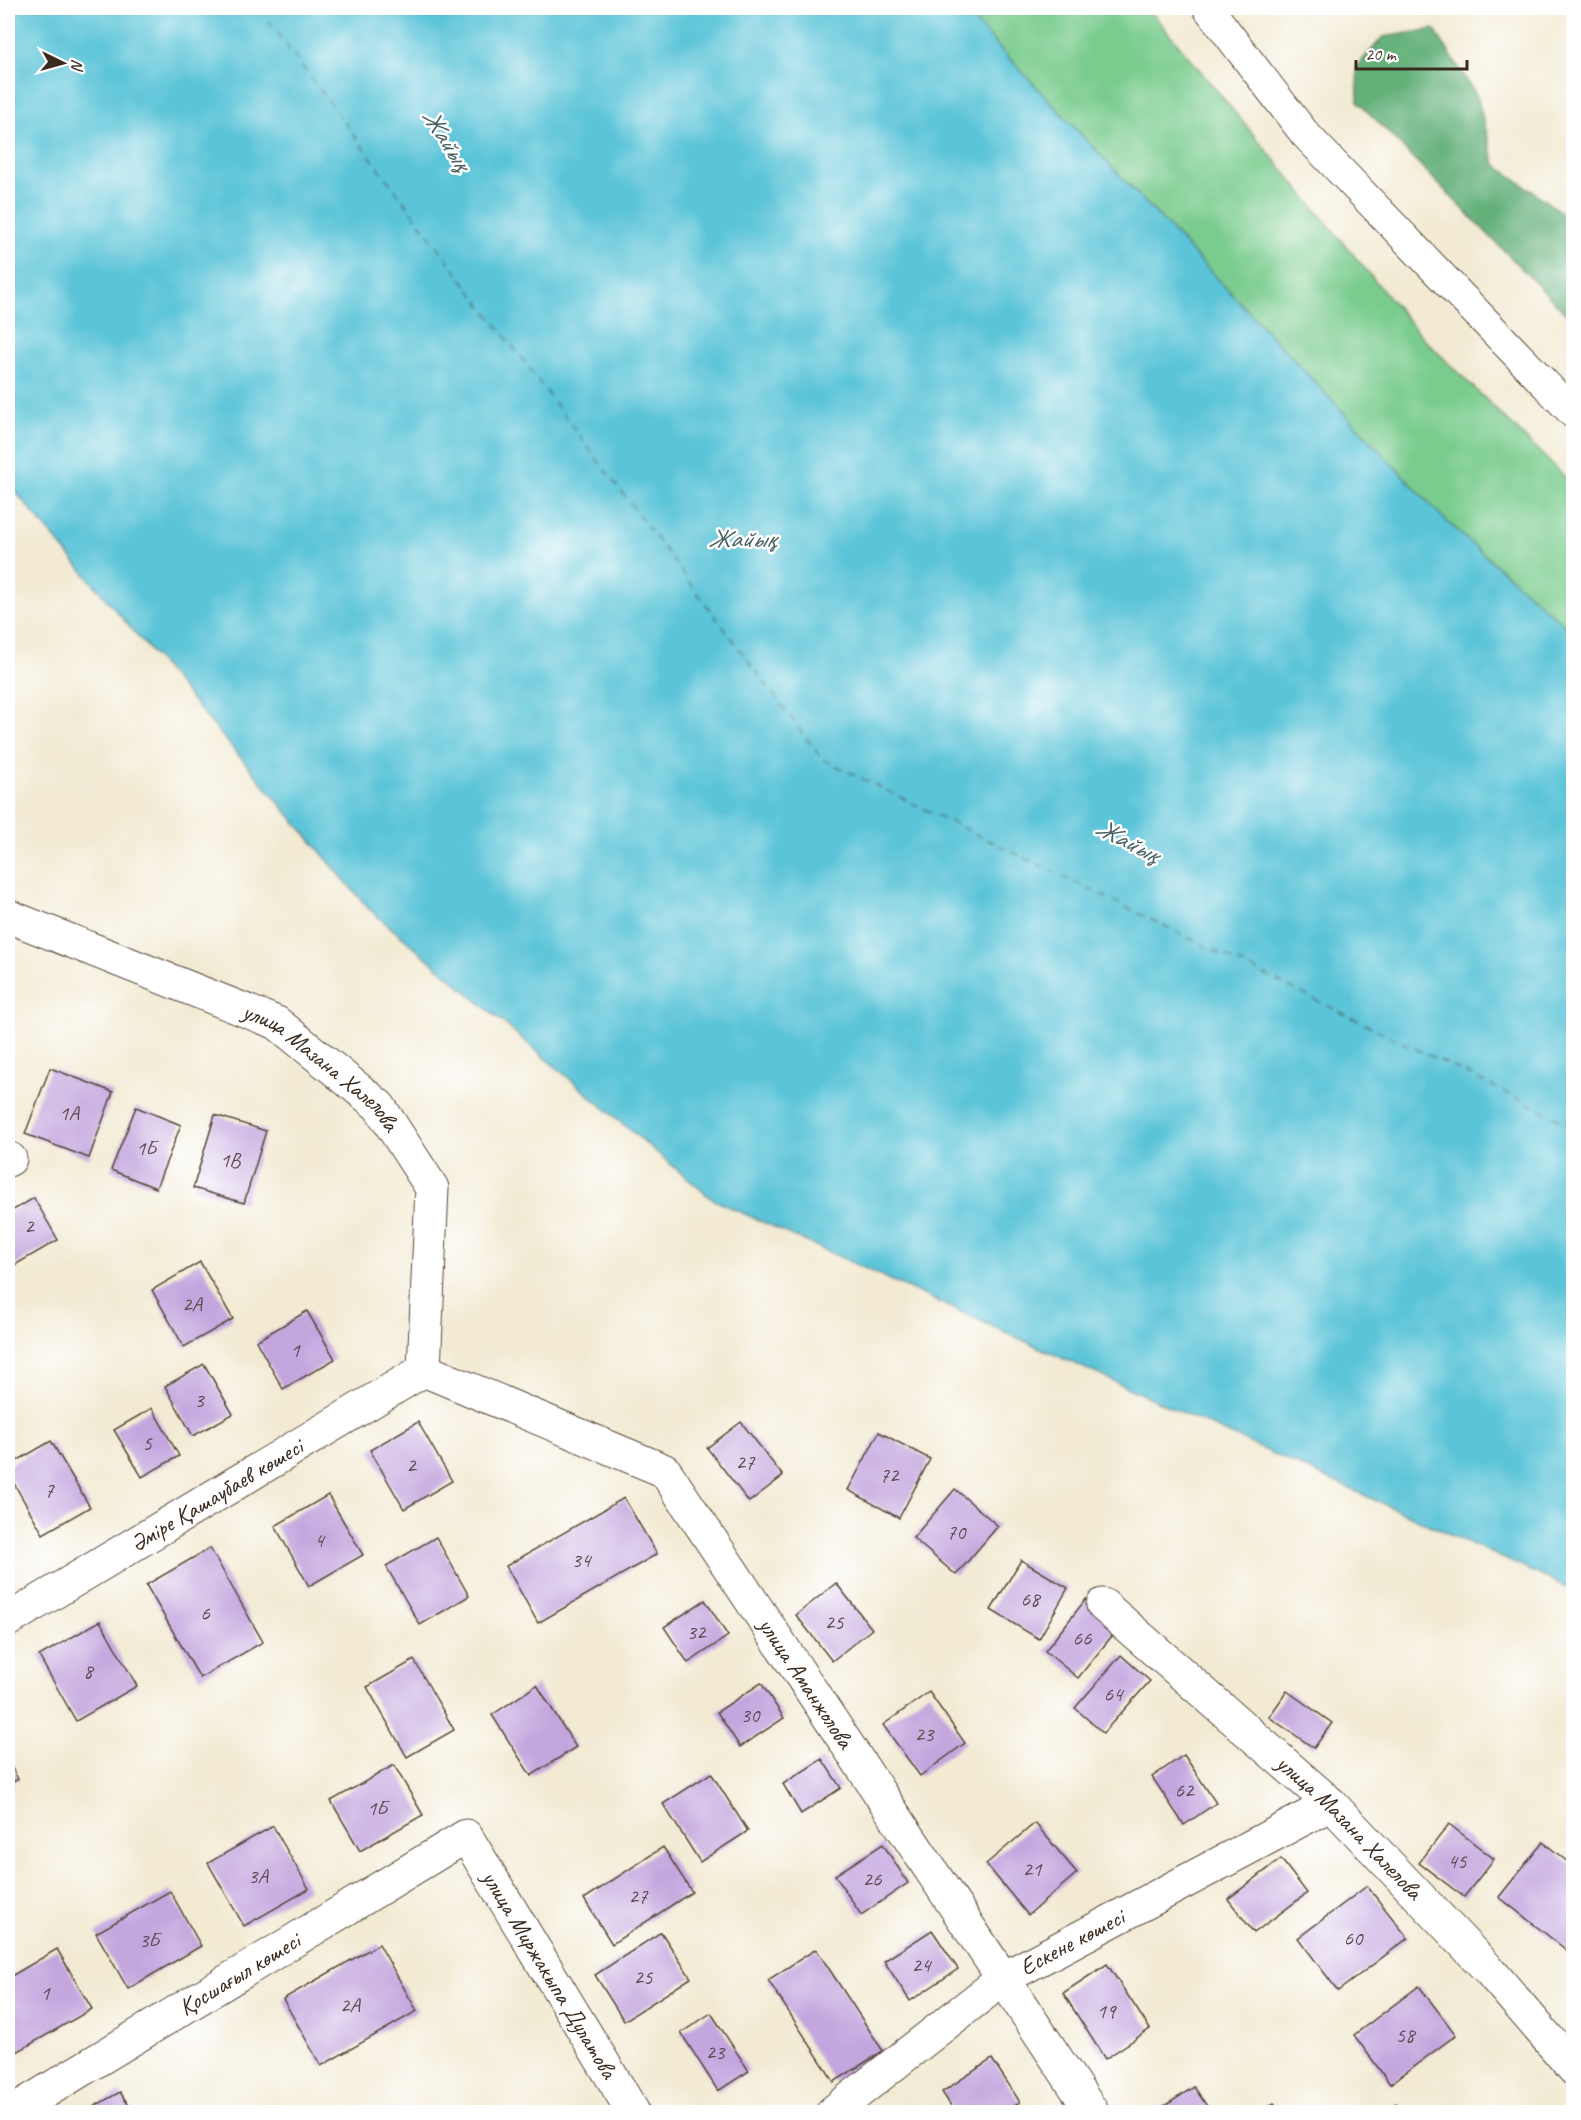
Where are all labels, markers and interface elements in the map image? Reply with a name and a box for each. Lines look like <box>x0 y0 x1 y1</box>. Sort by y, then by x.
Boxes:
north arrow <box>33 33 93 93</box>
scale bar <box>1356 33 1467 71</box>
text: 20 m <box>1365 43 1398 65</box>
text: N <box>66 58 87 73</box>
water label: Жайық <box>414 102 481 180</box>
water label: Жайық <box>708 522 780 555</box>
water label: Жайық <box>1090 810 1169 872</box>
street label: улица Мазана Халелова <box>236 995 407 1138</box>
house number: 1А <box>59 1100 80 1126</box>
house number: 1Б <box>136 1135 159 1161</box>
house number: 1В <box>220 1147 242 1173</box>
house number: 2 <box>24 1213 35 1239</box>
house number: 2А <box>182 1291 203 1317</box>
house number: 1 <box>290 1337 301 1363</box>
house number: 3 <box>194 1387 205 1413</box>
street label: Әміре Қашаубаев көшесі <box>124 1430 310 1558</box>
house number: 5 <box>142 1430 153 1456</box>
house number: 27 <box>736 1449 756 1475</box>
house number: 2 <box>406 1452 417 1478</box>
house number: 72 <box>880 1462 900 1488</box>
house number: 7 <box>44 1477 55 1503</box>
house number: 70 <box>947 1519 967 1545</box>
house number: 4 <box>314 1527 326 1553</box>
house number: 34 <box>572 1547 593 1573</box>
house number: 68 <box>1021 1586 1042 1612</box>
house number: 6 <box>200 1600 210 1626</box>
house number: 25 <box>825 1609 845 1635</box>
street label: улица Аманжолова <box>751 1610 861 1755</box>
house number: 32 <box>687 1619 707 1645</box>
house number: 66 <box>1073 1625 1092 1651</box>
house number: 8 <box>83 1658 95 1684</box>
house number: 64 <box>1104 1681 1125 1707</box>
house number: 30 <box>741 1702 761 1728</box>
house number: 23 <box>915 1721 935 1747</box>
street label: улица Мазана Халелова <box>1269 1747 1430 1907</box>
house number: 62 <box>1175 1777 1195 1803</box>
house number: 1Б <box>367 1795 390 1821</box>
house number: 45 <box>1448 1848 1468 1874</box>
house number: 21 <box>1023 1856 1043 1882</box>
house number: 3А <box>248 1863 269 1889</box>
street label: улица Миржакыпа Дулатова <box>474 1863 625 2085</box>
house number: 26 <box>863 1866 882 1892</box>
house number: 27 <box>629 1883 649 1909</box>
street label: Ескене көшесі <box>1014 1901 1131 1982</box>
street label: Қосшағыл көшесі <box>173 1924 308 2022</box>
house number: 60 <box>1344 1925 1364 1951</box>
house number: 3Б <box>139 1927 162 1953</box>
house number: 24 <box>912 1952 933 1978</box>
house number: 25 <box>634 1964 654 1990</box>
house number: 1 <box>40 1980 51 2006</box>
house number: 2А <box>340 1992 361 2018</box>
house number: 19 <box>1097 1998 1117 2024</box>
house number: 58 <box>1396 2022 1417 2048</box>
house number: 23 <box>706 2039 726 2065</box>

